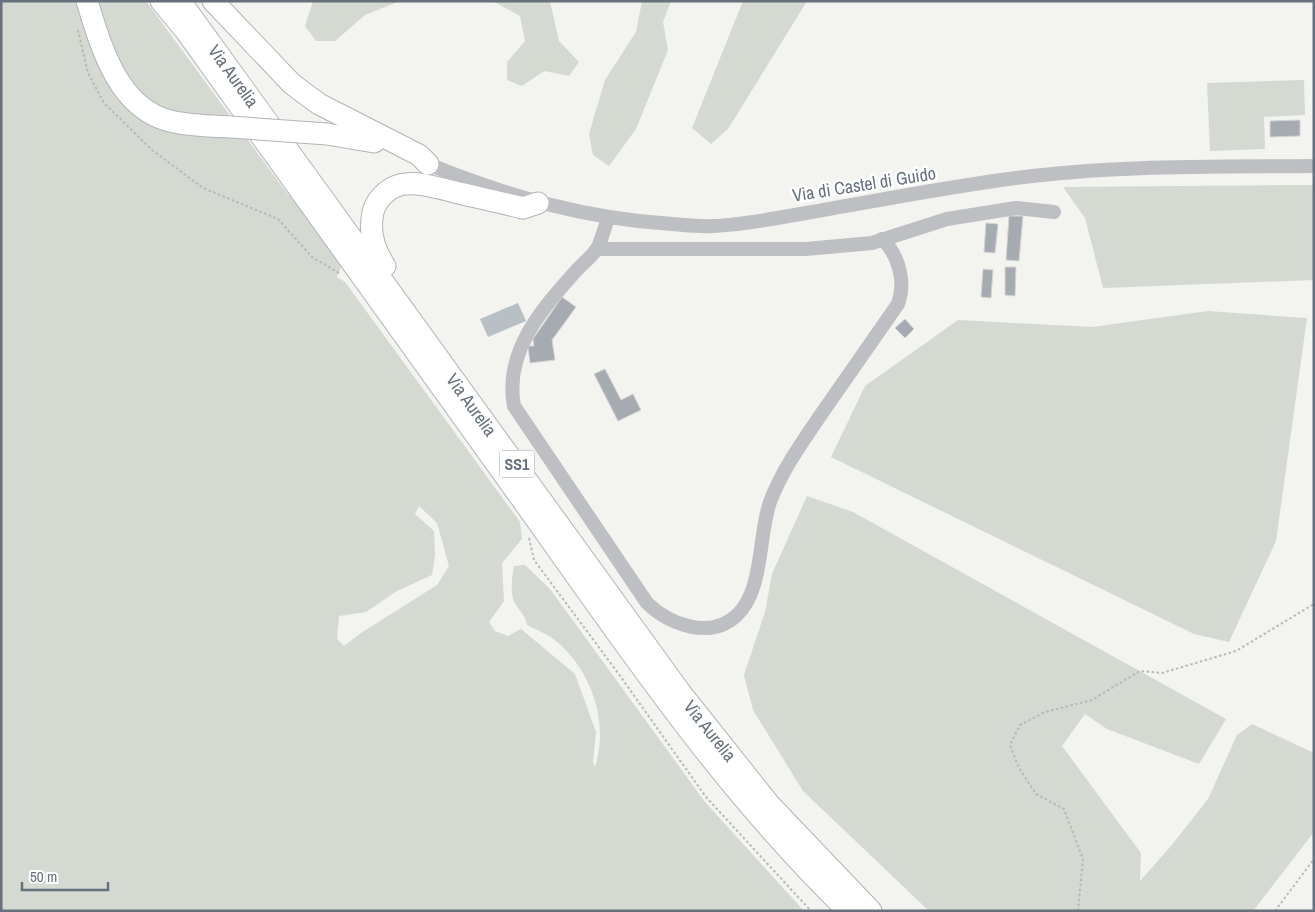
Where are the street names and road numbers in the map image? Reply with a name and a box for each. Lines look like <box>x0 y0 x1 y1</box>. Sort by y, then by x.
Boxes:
street label: Via Aurelia <box>203 39 265 112</box>
street label: Via di Castel di Guido <box>790 160 938 208</box>
street label: Via Aurelia <box>441 368 503 441</box>
road number: SS1 <box>500 450 534 478</box>
street label: Via Aurelia <box>678 694 743 766</box>

